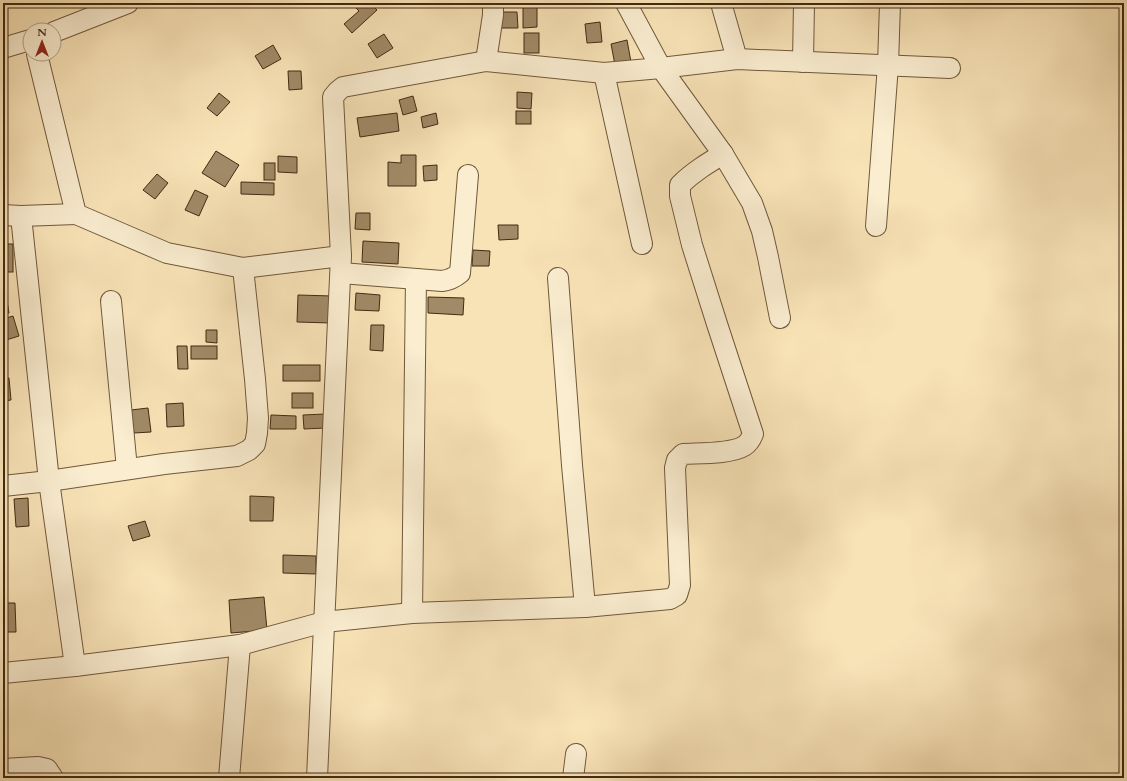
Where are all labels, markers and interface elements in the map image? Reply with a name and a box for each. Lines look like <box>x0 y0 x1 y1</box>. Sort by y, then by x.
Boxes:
north arrow <box>22 22 62 62</box>
text: N <box>37 25 47 40</box>

